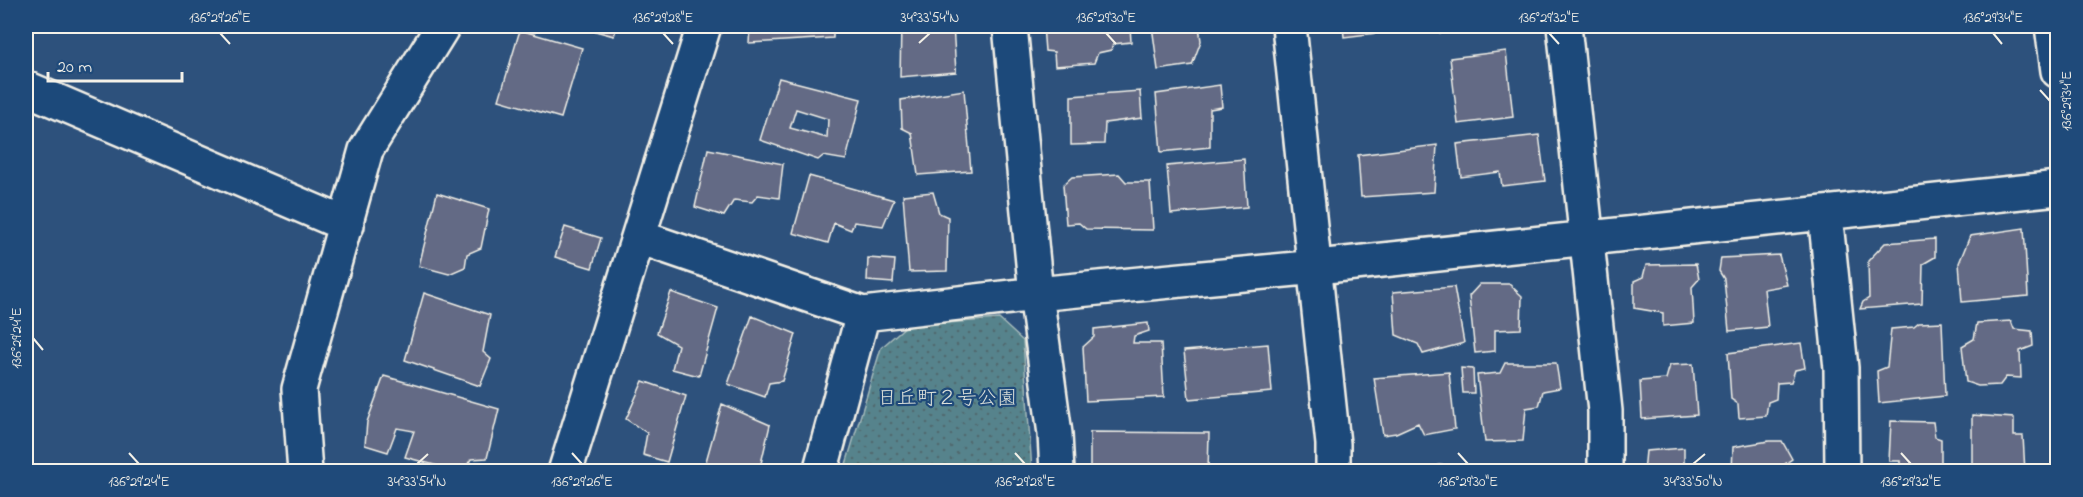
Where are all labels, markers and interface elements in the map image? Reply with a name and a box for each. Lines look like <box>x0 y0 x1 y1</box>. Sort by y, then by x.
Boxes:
text: 136°29'26"E <box>189 7 251 29</box>
text: 136°29'28"E <box>633 7 693 29</box>
text: 34°33'54"N <box>901 7 959 29</box>
text: 136°29'30"E <box>1076 7 1136 29</box>
text: 136°29'32"E <box>1518 7 1580 29</box>
text: 136°29'34"E <box>1963 7 2023 29</box>
scale bar <box>48 45 182 83</box>
text: 20 m <box>57 55 92 81</box>
text: 136°29'34"E <box>2056 71 2078 131</box>
text: 136°29'24"E <box>6 307 28 369</box>
park label: 日丘町２号公園 <box>877 385 1017 414</box>
text: 136°29'24"E <box>108 471 170 493</box>
text: 34°33'54"N <box>388 471 446 493</box>
text: 136°29'26"E <box>551 471 613 493</box>
text: 136°29'28"E <box>995 471 1055 493</box>
text: 136°29'30"E <box>1438 471 1498 493</box>
text: 34°33'50"N <box>1663 471 1723 493</box>
text: 136°29'32"E <box>1880 471 1942 493</box>

